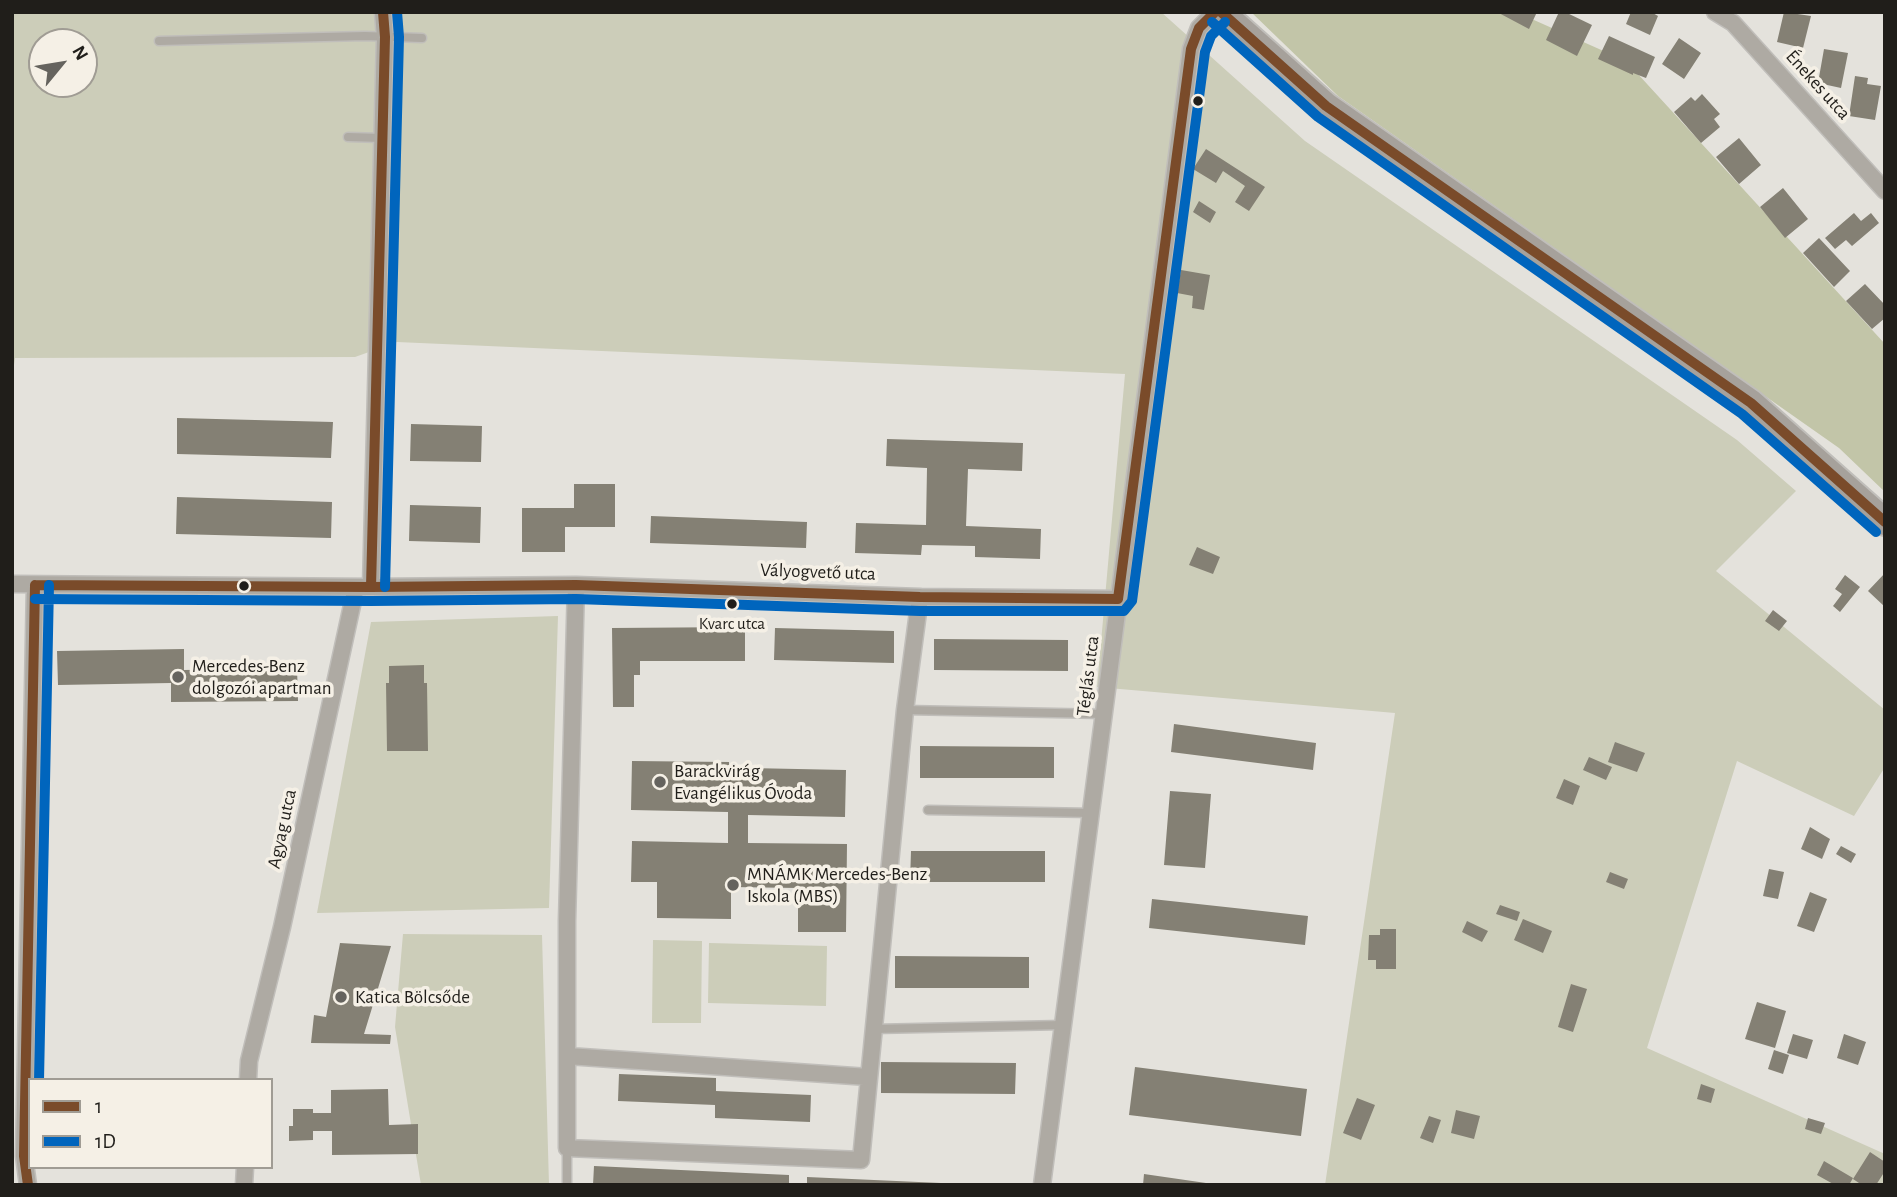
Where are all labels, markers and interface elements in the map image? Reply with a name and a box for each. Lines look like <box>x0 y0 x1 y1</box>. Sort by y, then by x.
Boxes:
north arrow <box>28 28 98 98</box>
text: N <box>68 43 91 64</box>
street label: Énekes utca <box>1781 45 1855 125</box>
unlabelled marker <box>1191 94 1205 108</box>
street label: Vályogvető utca <box>760 559 876 585</box>
unlabelled marker <box>237 579 251 593</box>
marker: Kvarc utca <box>725 597 739 611</box>
place label: Kvarc utca <box>699 614 765 634</box>
street label: Téglás utca <box>1072 634 1104 718</box>
place label: Mercedes-Benz dolgozói apartman <box>192 655 332 699</box>
marker: Mercedes-Benz dolgozói apartman <box>170 669 186 685</box>
place label: Barackvirág Evangélikus Óvoda <box>674 760 812 804</box>
marker: Barackvirág Evangélikus Óvoda <box>652 774 668 790</box>
street label: Agyag utca <box>262 787 302 871</box>
place label: MNÁMK Mercedes-Benz Iskola (MBS) <box>747 863 927 907</box>
marker: MNÁMK Mercedes-Benz Iskola (MBS) <box>725 877 741 893</box>
place label: Katica Bölcsőde <box>355 986 470 1008</box>
marker: Katica Bölcsőde <box>333 989 349 1005</box>
legend <box>28 1078 273 1169</box>
text: 1 <box>95 1096 102 1117</box>
text: 1D <box>95 1131 116 1152</box>

